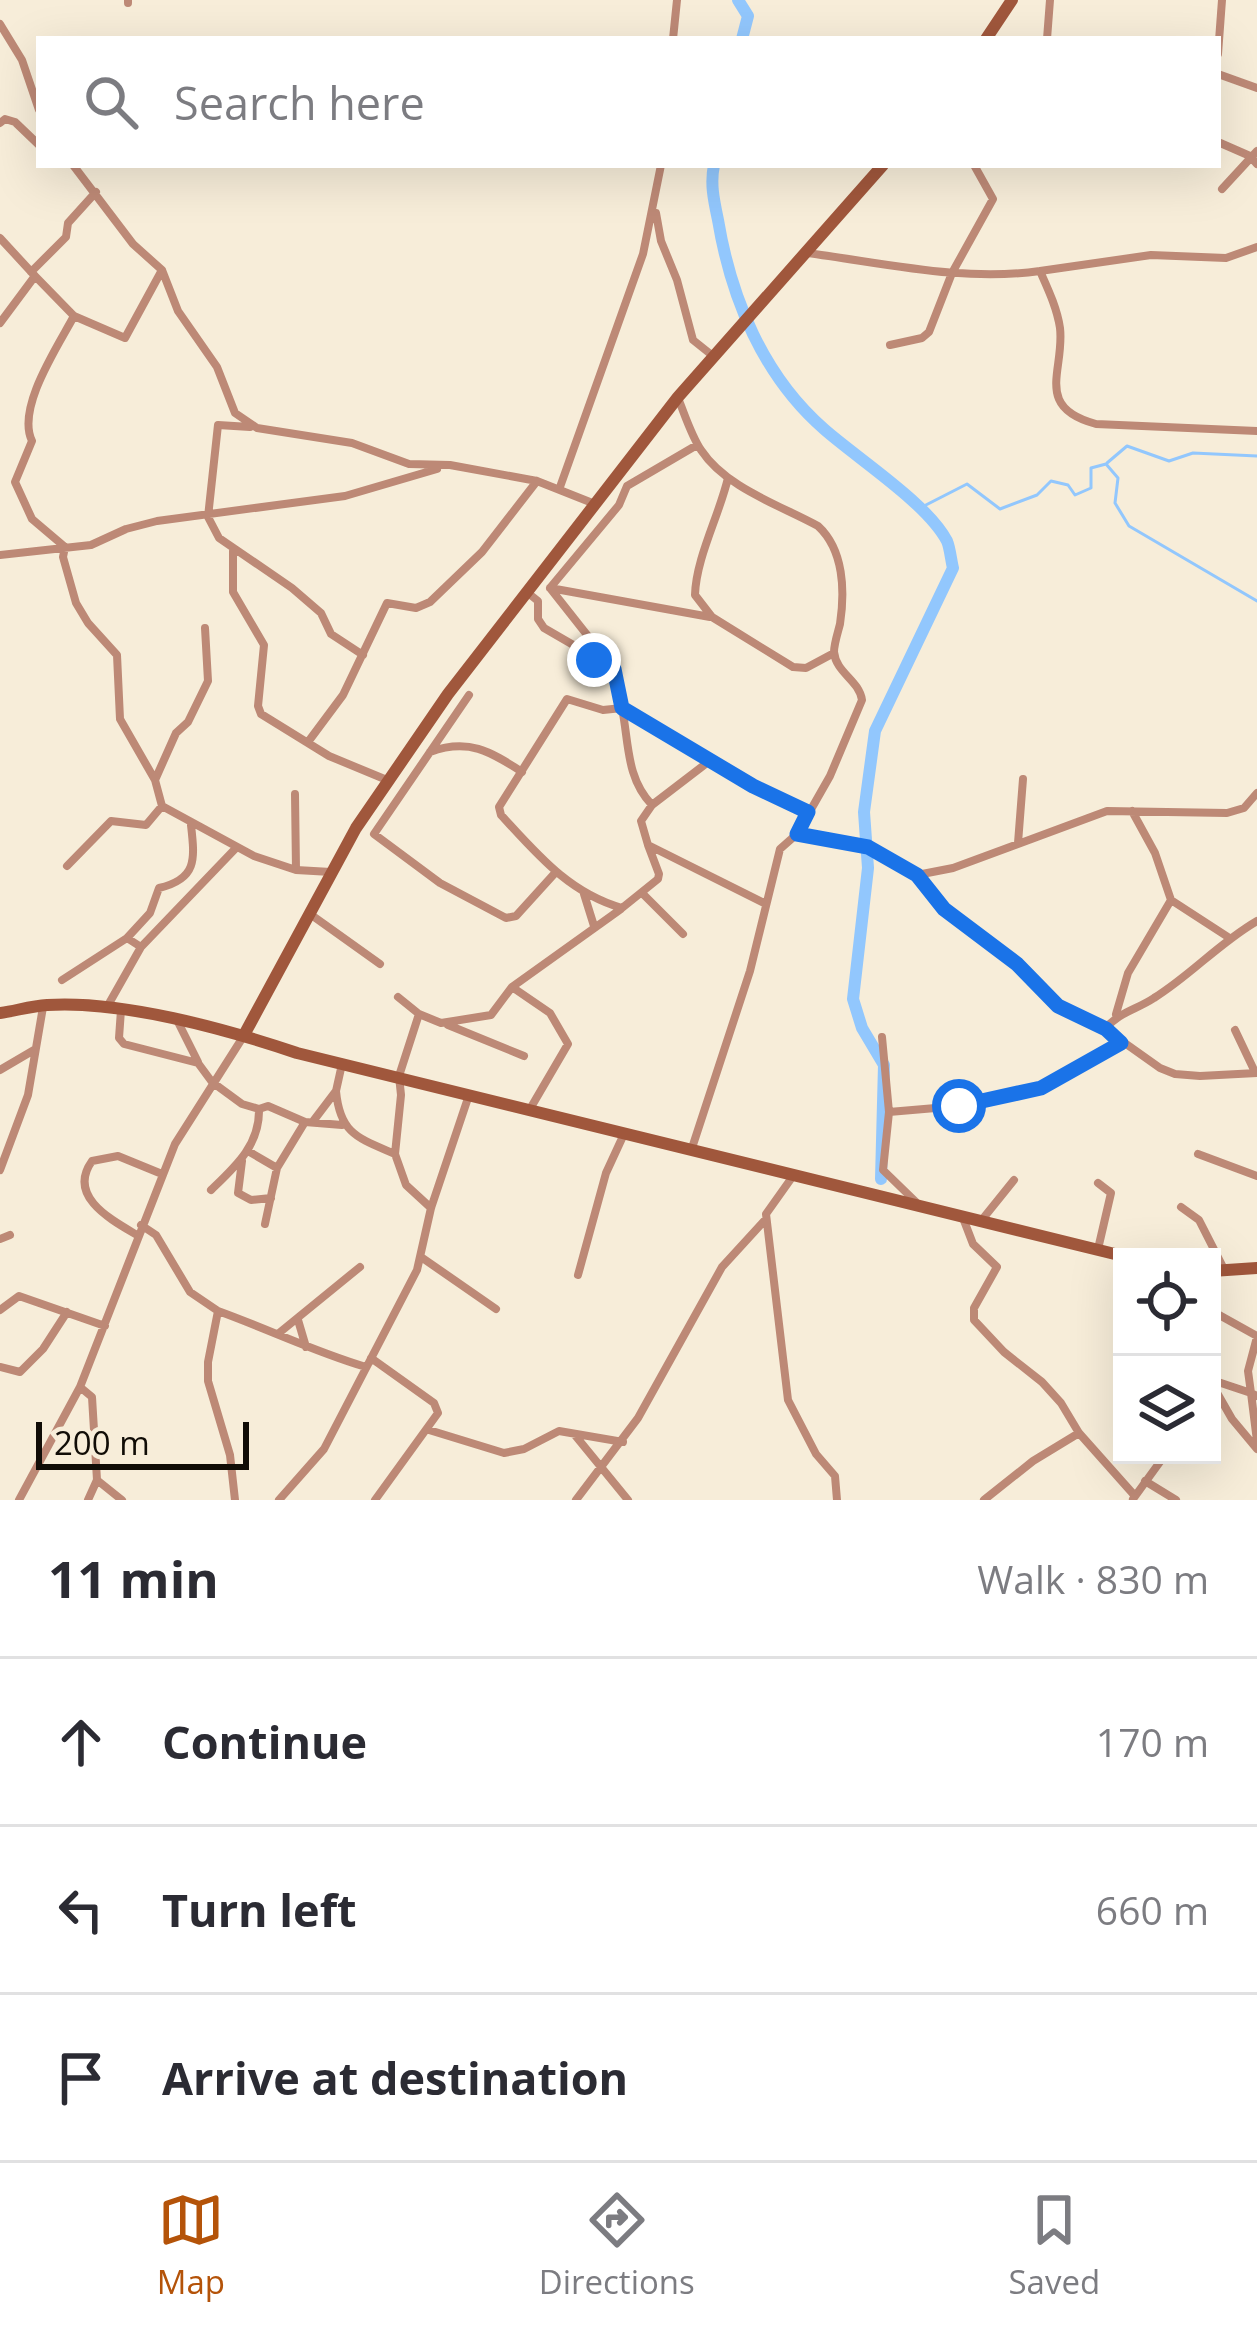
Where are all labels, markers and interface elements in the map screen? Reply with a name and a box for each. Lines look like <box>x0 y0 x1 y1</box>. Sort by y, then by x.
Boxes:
search box <box>36 36 1221 168</box>
icon: search <box>78 69 144 135</box>
text: Search here <box>174 72 425 133</box>
route end <box>567 633 621 687</box>
route start <box>932 1079 986 1133</box>
map controls <box>1113 1248 1221 1464</box>
button: locate <box>1113 1248 1221 1356</box>
button: layers <box>1113 1356 1221 1464</box>
scale bar <box>36 1416 249 1469</box>
text: 200 m <box>54 1420 150 1465</box>
text: 11 min <box>48 1543 219 1613</box>
text: Walk · 830 m <box>977 1552 1209 1605</box>
icon: ahead <box>48 1709 114 1775</box>
text: Continue <box>162 1711 367 1772</box>
text: 170 m <box>1096 1715 1209 1768</box>
icon: left <box>48 1877 114 1943</box>
text: Turn left <box>162 1879 357 1940</box>
text: 660 m <box>1096 1883 1209 1936</box>
icon: arrive <box>48 2045 114 2111</box>
text: Arrive at destination <box>162 2047 628 2108</box>
tab: Map <box>157 2187 225 2304</box>
tab: Directions <box>539 2187 695 2304</box>
tab: Saved <box>1008 2187 1100 2304</box>

